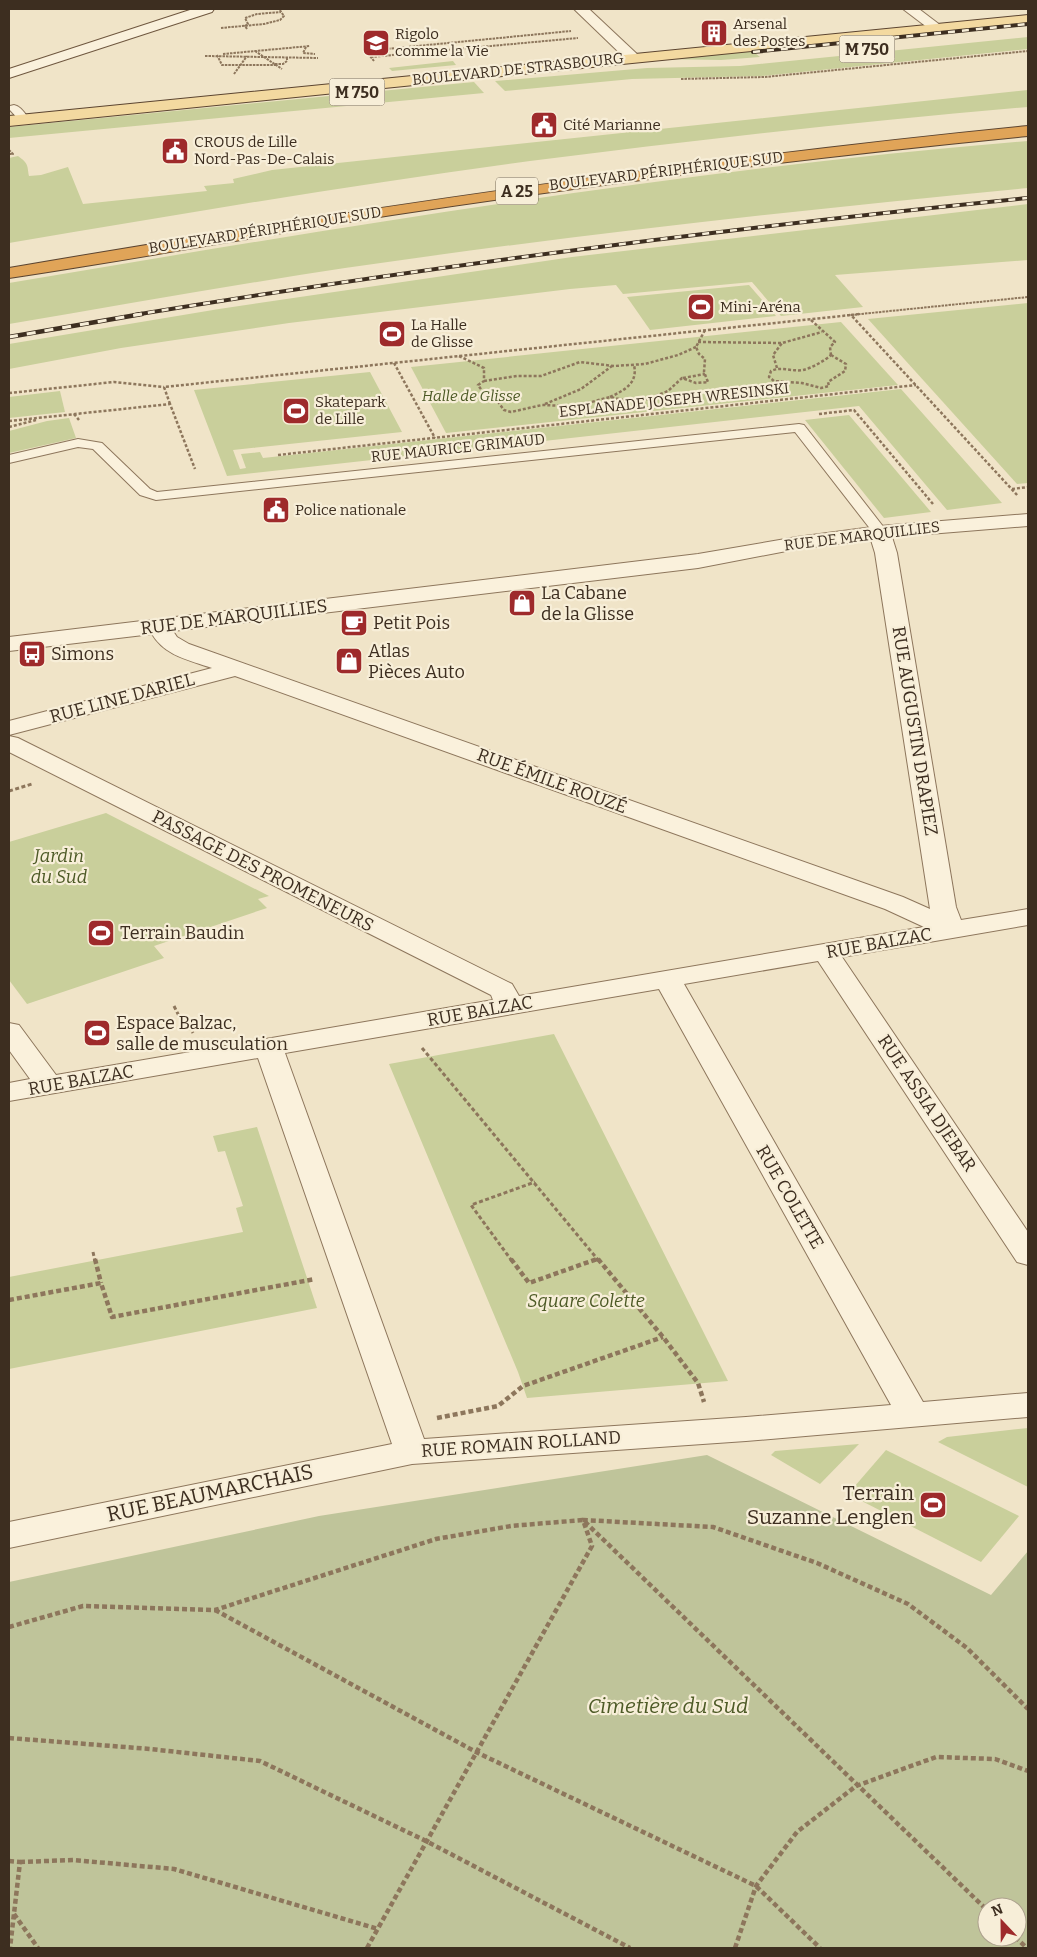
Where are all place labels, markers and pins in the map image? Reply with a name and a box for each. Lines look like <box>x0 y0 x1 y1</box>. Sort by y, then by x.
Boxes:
place label: Arsenal des Postes <box>733 15 805 50</box>
building icon: Arsenal des Postes <box>699 18 729 48</box>
place label: Rigolo comme la Vie <box>395 25 489 60</box>
school or university icon: Rigolo comme la Vie <box>361 28 391 58</box>
public building icon: Cité Marianne <box>529 110 559 140</box>
place label: Cité Marianne <box>563 116 661 134</box>
place label: CROUS de Lille Nord-Pas-De-Calais <box>194 133 334 168</box>
public building icon: CROUS de Lille Nord-Pas-De-Calais <box>160 136 190 166</box>
sports icon: Mini-Aréna <box>686 292 716 322</box>
place label: Mini-Aréna <box>720 298 801 316</box>
place label: La Halle de Glisse <box>411 316 473 351</box>
sports icon: La Halle de Glisse <box>377 319 407 349</box>
place label: Skatepark de Lille <box>315 393 386 428</box>
sports icon: Skatepark de Lille <box>281 396 311 426</box>
public building icon: Police nationale <box>261 495 291 525</box>
place label: Police nationale <box>295 501 406 519</box>
place label: La Cabane de la Glisse <box>541 582 634 625</box>
shop icon: La Cabane de la Glisse <box>507 588 537 618</box>
cafe icon: Petit Pois <box>339 608 369 638</box>
place label: Petit Pois <box>373 612 450 634</box>
bus stop icon: Simons <box>17 639 47 669</box>
place label: Atlas Pièces Auto <box>368 640 465 683</box>
place label: Simons <box>51 643 114 665</box>
shop icon: Atlas Pièces Auto <box>334 646 364 676</box>
sports icon: Terrain Baudin <box>86 918 116 948</box>
place label: Terrain Baudin <box>120 922 245 944</box>
place label: Espace Balzac, salle de musculation <box>116 1012 288 1055</box>
sports icon: Espace Balzac, salle de musculation <box>82 1018 112 1048</box>
place label: Terrain Suzanne Lenglen <box>747 1480 914 1530</box>
sports icon: Terrain Suzanne Lenglen <box>918 1490 948 1520</box>

